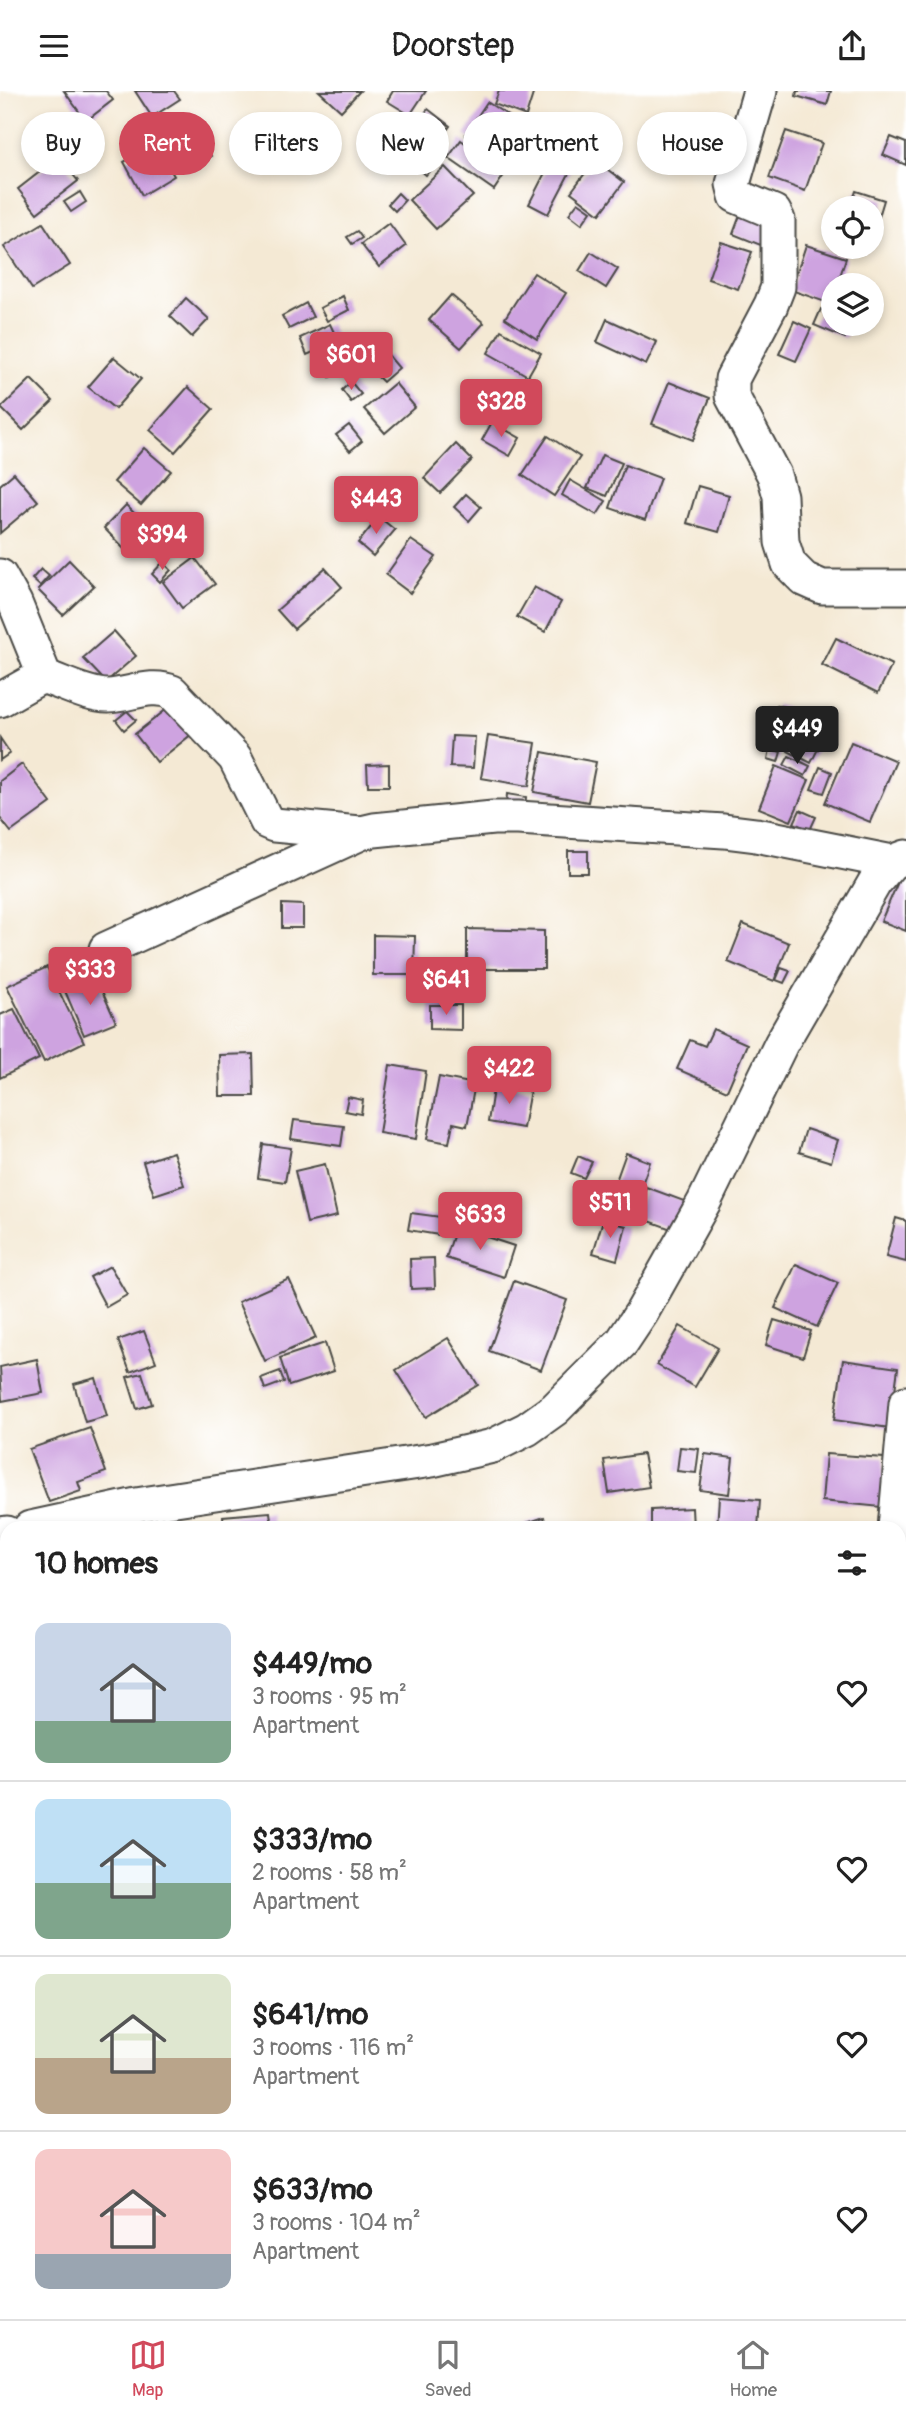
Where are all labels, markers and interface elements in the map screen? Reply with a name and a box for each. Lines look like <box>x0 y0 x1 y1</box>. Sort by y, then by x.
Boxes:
text: Doorstep <box>391 26 515 66</box>
icon: menu <box>35 27 73 65</box>
icon: share <box>833 27 871 65</box>
chip: Buy <box>21 112 105 175</box>
chip: Rent <box>119 112 215 175</box>
chip: Filters <box>229 112 342 175</box>
chip: New <box>356 112 449 175</box>
chip: Apartment <box>463 112 623 175</box>
chip: House <box>637 112 747 175</box>
map controls <box>821 196 884 336</box>
button: locate <box>821 196 884 259</box>
button: layers <box>821 273 884 336</box>
pin: $601 <box>310 333 392 392</box>
text: $601 <box>326 340 376 369</box>
pin: $328 <box>460 379 542 439</box>
text: $328 <box>476 387 526 416</box>
pin: $443 <box>335 477 417 536</box>
text: $443 <box>350 484 402 513</box>
pin: $394 <box>121 512 203 572</box>
text: $394 <box>137 520 187 549</box>
pin: $449 <box>756 707 838 766</box>
text: $449 <box>772 714 823 743</box>
pin: $333 <box>49 947 131 1007</box>
text: $333 <box>65 955 115 984</box>
pin: $641 <box>405 957 487 1017</box>
text: $641 <box>422 965 470 994</box>
pin: $422 <box>468 1047 550 1106</box>
text: $422 <box>483 1054 535 1083</box>
pin: $511 <box>569 1181 651 1240</box>
text: $511 <box>589 1188 631 1217</box>
pin: $633 <box>439 1193 521 1252</box>
text: $633 <box>454 1200 506 1229</box>
icon: filters <box>833 1544 871 1582</box>
text: 10 homes <box>35 1545 158 1582</box>
text: $449/mo <box>252 1645 372 1682</box>
icon: home <box>91 1651 175 1735</box>
icon: heart <box>833 1674 871 1712</box>
text: 3 rooms · 95 m² <box>252 1682 407 1711</box>
text: Apartment <box>252 1711 359 1740</box>
text: $333/mo <box>252 1821 372 1858</box>
icon: home <box>91 1827 175 1911</box>
icon: heart <box>833 1850 871 1888</box>
text: 2 rooms · 58 m² <box>252 1858 407 1887</box>
text: Apartment <box>252 1887 359 1916</box>
text: $641/mo <box>252 1996 368 2033</box>
icon: home <box>91 2002 175 2086</box>
icon: heart <box>833 2025 871 2063</box>
text: 3 rooms · 116 m² <box>252 2033 414 2062</box>
text: Apartment <box>252 2062 359 2091</box>
text: $633/mo <box>252 2171 373 2208</box>
icon: home <box>91 2177 175 2261</box>
icon: heart <box>833 2200 871 2238</box>
text: 3 rooms · 104 m² <box>252 2208 421 2237</box>
text: Apartment <box>252 2237 359 2266</box>
tab: Map <box>129 2336 167 2402</box>
tab: Saved <box>424 2336 472 2402</box>
tab: Home <box>729 2336 777 2402</box>

